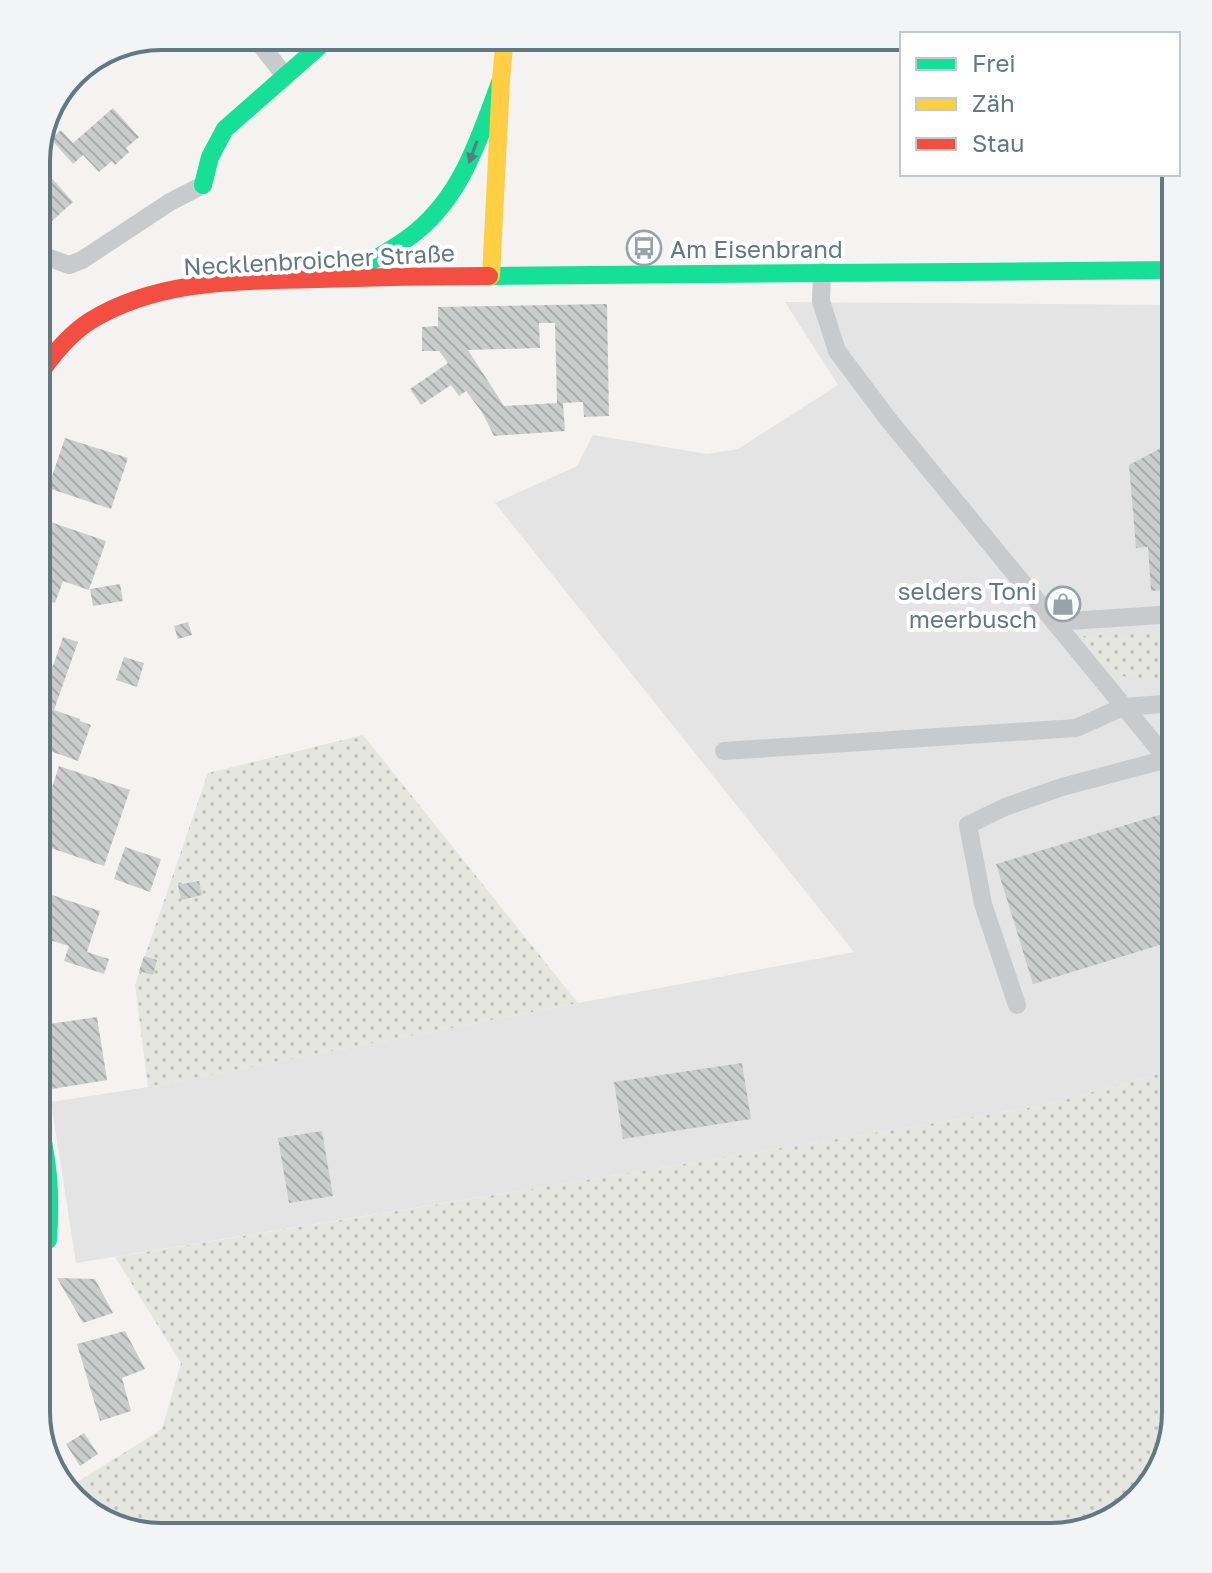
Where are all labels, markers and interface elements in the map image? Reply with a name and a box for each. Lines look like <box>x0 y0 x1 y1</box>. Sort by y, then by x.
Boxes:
legend <box>900 32 1180 176</box>
text: Frei <box>972 48 1016 77</box>
text: Zäh <box>972 88 1015 117</box>
text: Stau <box>972 128 1025 157</box>
one-way arrow <box>466 141 479 165</box>
bus stop icon: Am Eisenbrand <box>625 229 663 267</box>
place label: Am Eisenbrand <box>670 234 843 263</box>
street label: Necklenbroicher Straße <box>183 237 455 281</box>
place label: selders Toni meerbusch <box>898 576 1037 633</box>
shop icon: selders Toni meerbusch <box>1044 585 1082 623</box>

